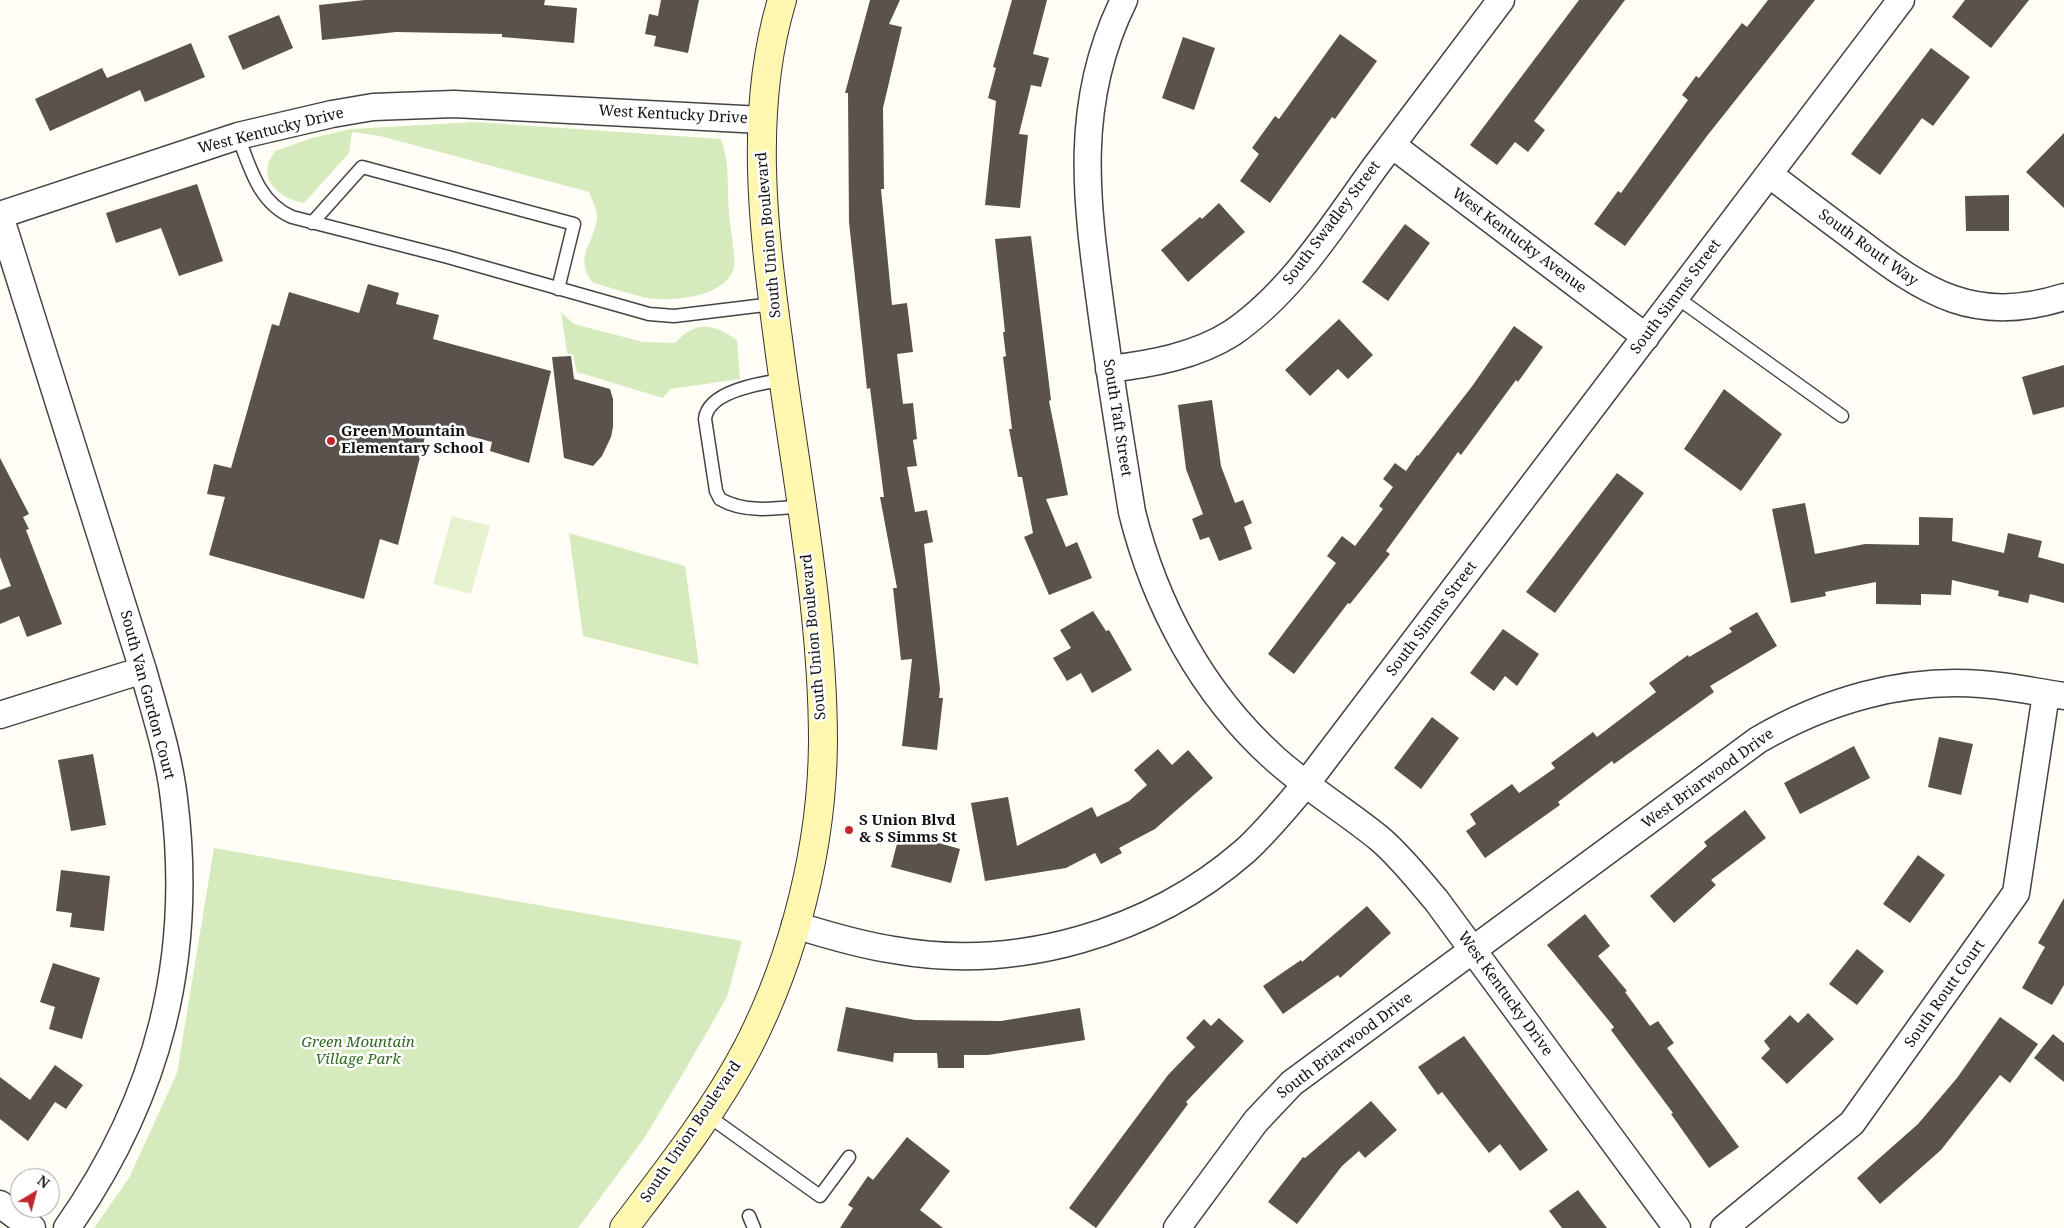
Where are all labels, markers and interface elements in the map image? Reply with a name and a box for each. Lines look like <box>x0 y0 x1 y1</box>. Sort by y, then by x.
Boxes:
street label: West Kentucky Drive <box>598 102 748 128</box>
street label: West Kentucky Drive <box>196 104 346 158</box>
street label: South Union Boulevard <box>753 151 785 319</box>
street label: South Swadley Street <box>1280 157 1384 289</box>
street label: West Kentucky Avenue <box>1448 185 1590 297</box>
street label: South Routt Way <box>1815 206 1921 290</box>
street label: South Simms Street <box>1627 236 1725 358</box>
street label: South Taft Street <box>1099 358 1135 478</box>
place label: Green Mountain Elementary School <box>341 423 484 458</box>
marker: Green Mountain Elementary School <box>325 435 337 447</box>
street label: South Union Boulevard <box>798 553 830 721</box>
street label: South Simms Street <box>1383 558 1481 680</box>
street label: South Van Gordon Court <box>116 609 178 781</box>
street label: West Briarwood Drive <box>1638 725 1778 833</box>
place label: S Union Blvd & S Simms St <box>859 812 957 847</box>
marker: S Union Blvd & S Simms St <box>843 824 855 836</box>
street label: West Kentucky Drive <box>1454 928 1556 1060</box>
street label: South Routt Court <box>1901 937 1989 1051</box>
street label: South Briarwood Drive <box>1274 989 1416 1103</box>
park label: Green Mountain Village Park <box>301 1034 415 1069</box>
street label: South Union Boulevard <box>637 1058 745 1206</box>
north arrow <box>10 1168 60 1218</box>
text: N <box>34 1171 54 1192</box>

